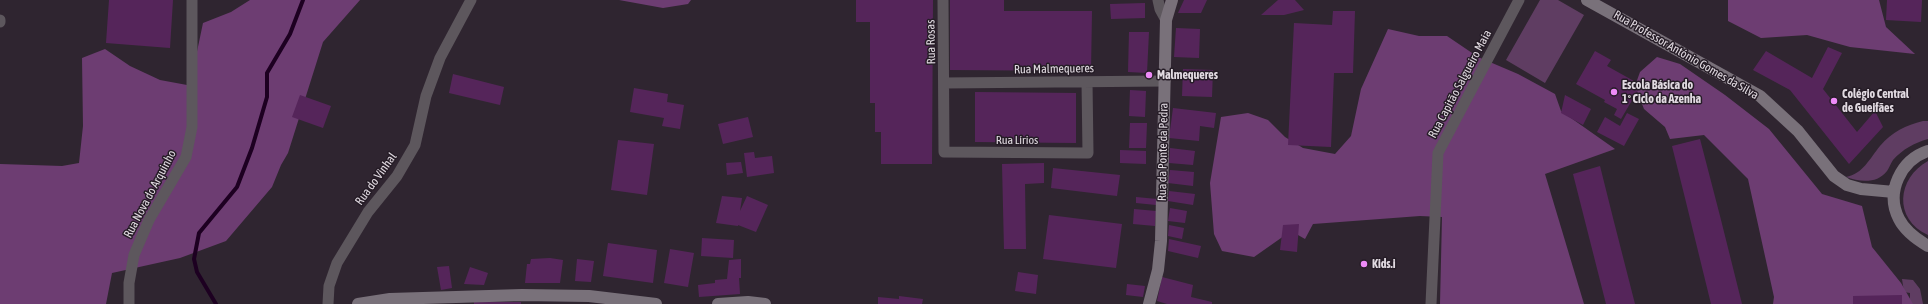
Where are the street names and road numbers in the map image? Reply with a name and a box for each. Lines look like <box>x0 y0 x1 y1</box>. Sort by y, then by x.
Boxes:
street label: Rua Professor António Gomes da Silva <box>1611 8 1761 102</box>
street label: Rua Rosas <box>923 20 939 64</box>
street label: Rua Capitão Salgueiro Maia <box>1425 27 1495 141</box>
street label: Rua Malmequeres <box>1014 61 1094 77</box>
street label: Rua da Ponte da Pedra <box>1155 103 1171 201</box>
street label: Rua Lírios <box>996 133 1038 147</box>
street label: Rua Nova do Arquinho <box>121 148 179 240</box>
street label: Rua do Vinhal <box>352 150 400 208</box>

